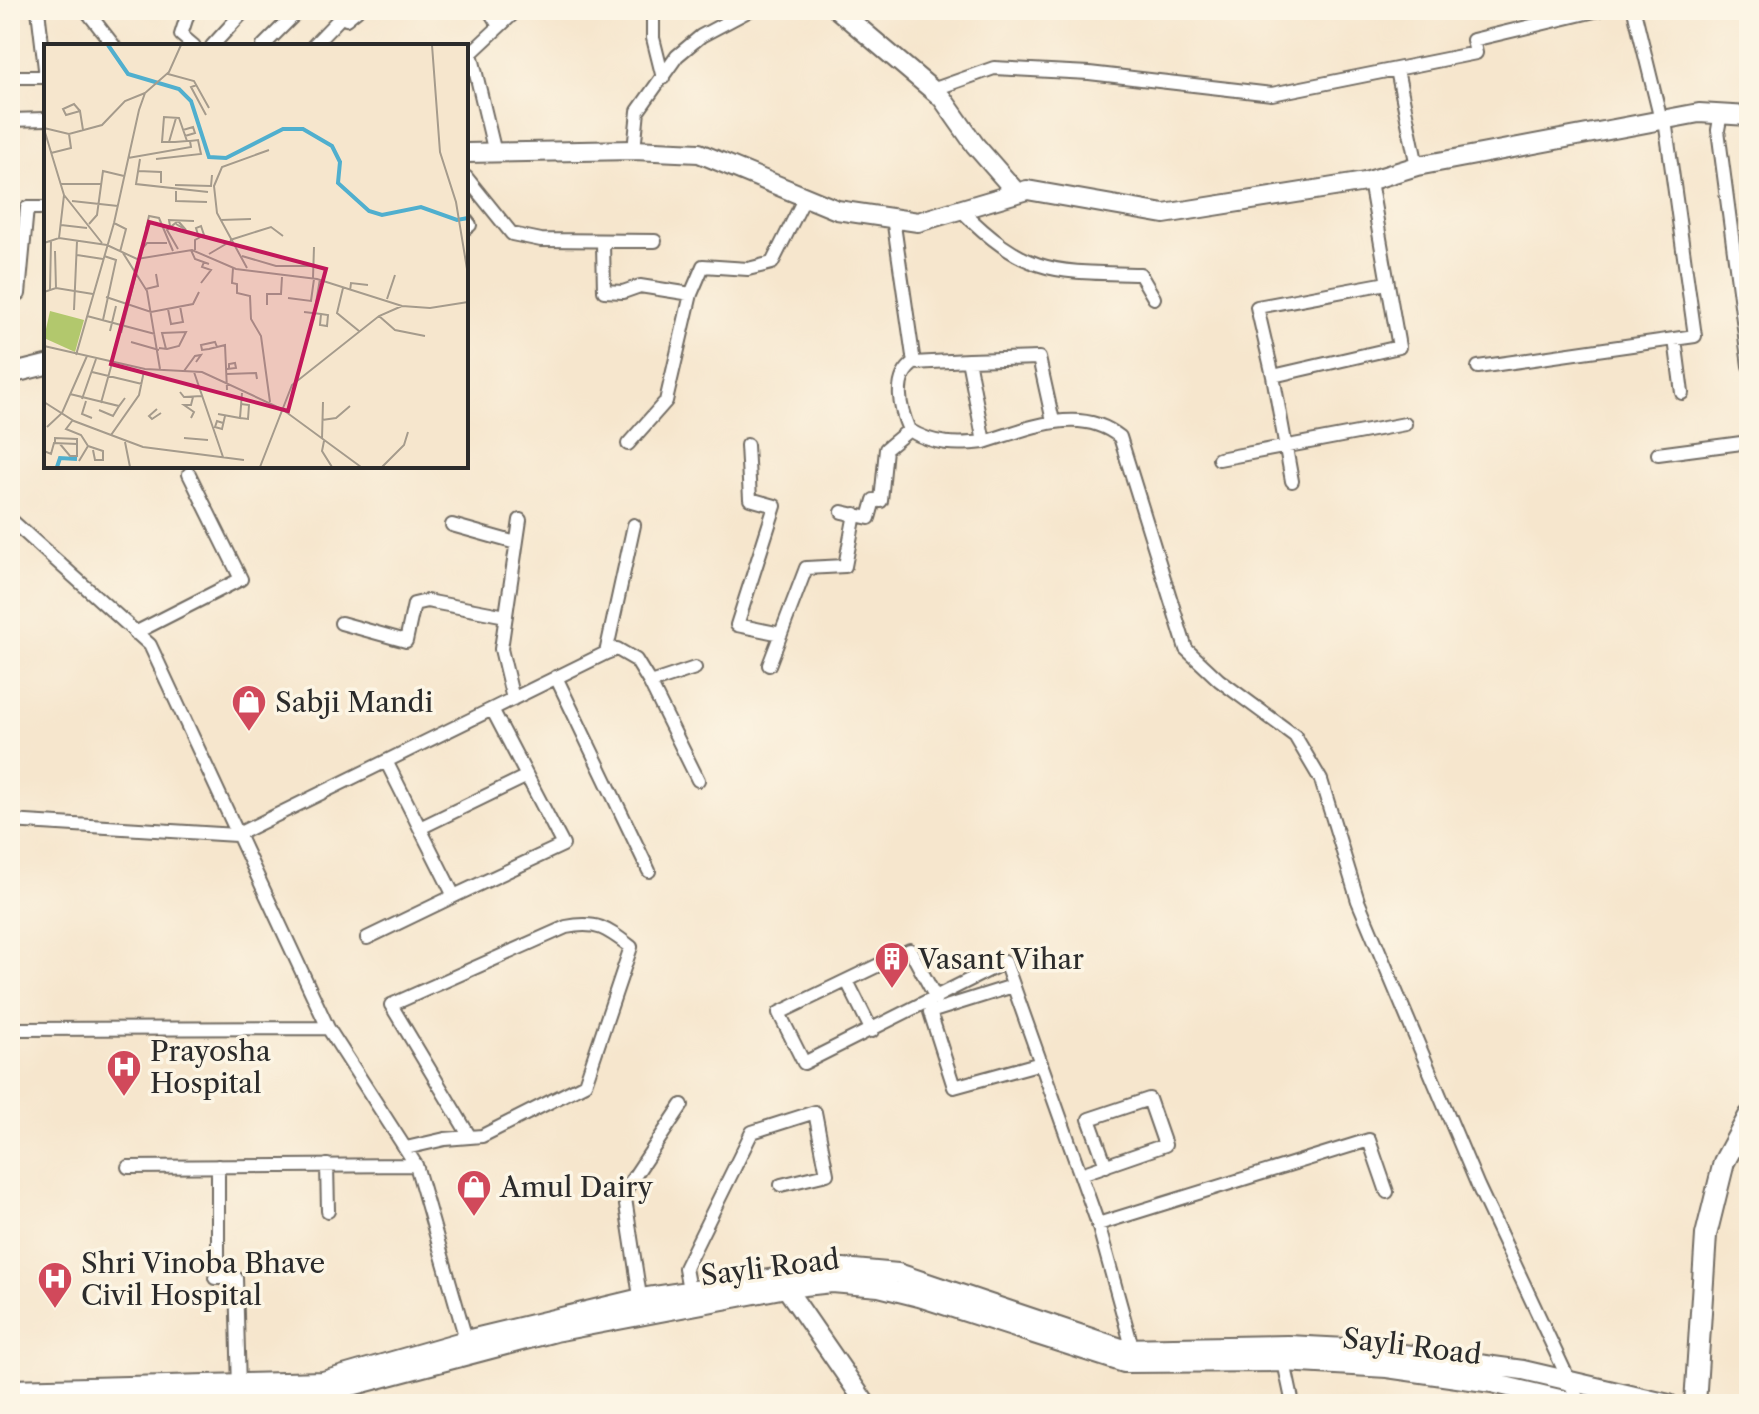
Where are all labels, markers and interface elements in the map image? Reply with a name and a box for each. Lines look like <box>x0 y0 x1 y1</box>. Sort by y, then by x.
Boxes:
inset map <box>44 44 468 468</box>
shop icon: Sabji Mandi <box>230 683 268 733</box>
place label: Sabji Mandi <box>275 685 433 719</box>
building icon: Vasant Vihar <box>873 940 911 990</box>
place label: Vasant Vihar <box>917 942 1084 976</box>
place label: Prayosha Hospital <box>150 1034 271 1100</box>
hospital icon: Prayosha Hospital <box>105 1048 143 1098</box>
shop icon: Amul Dairy <box>455 1168 493 1218</box>
place label: Amul Dairy <box>499 1170 654 1204</box>
street label: Sayli Road <box>699 1242 841 1292</box>
place label: Shri Vinoba Bhave Civil Hospital <box>81 1246 325 1312</box>
hospital icon: Shri Vinoba Bhave Civil Hospital <box>36 1260 74 1310</box>
street label: Sayli Road <box>1341 1321 1483 1371</box>

